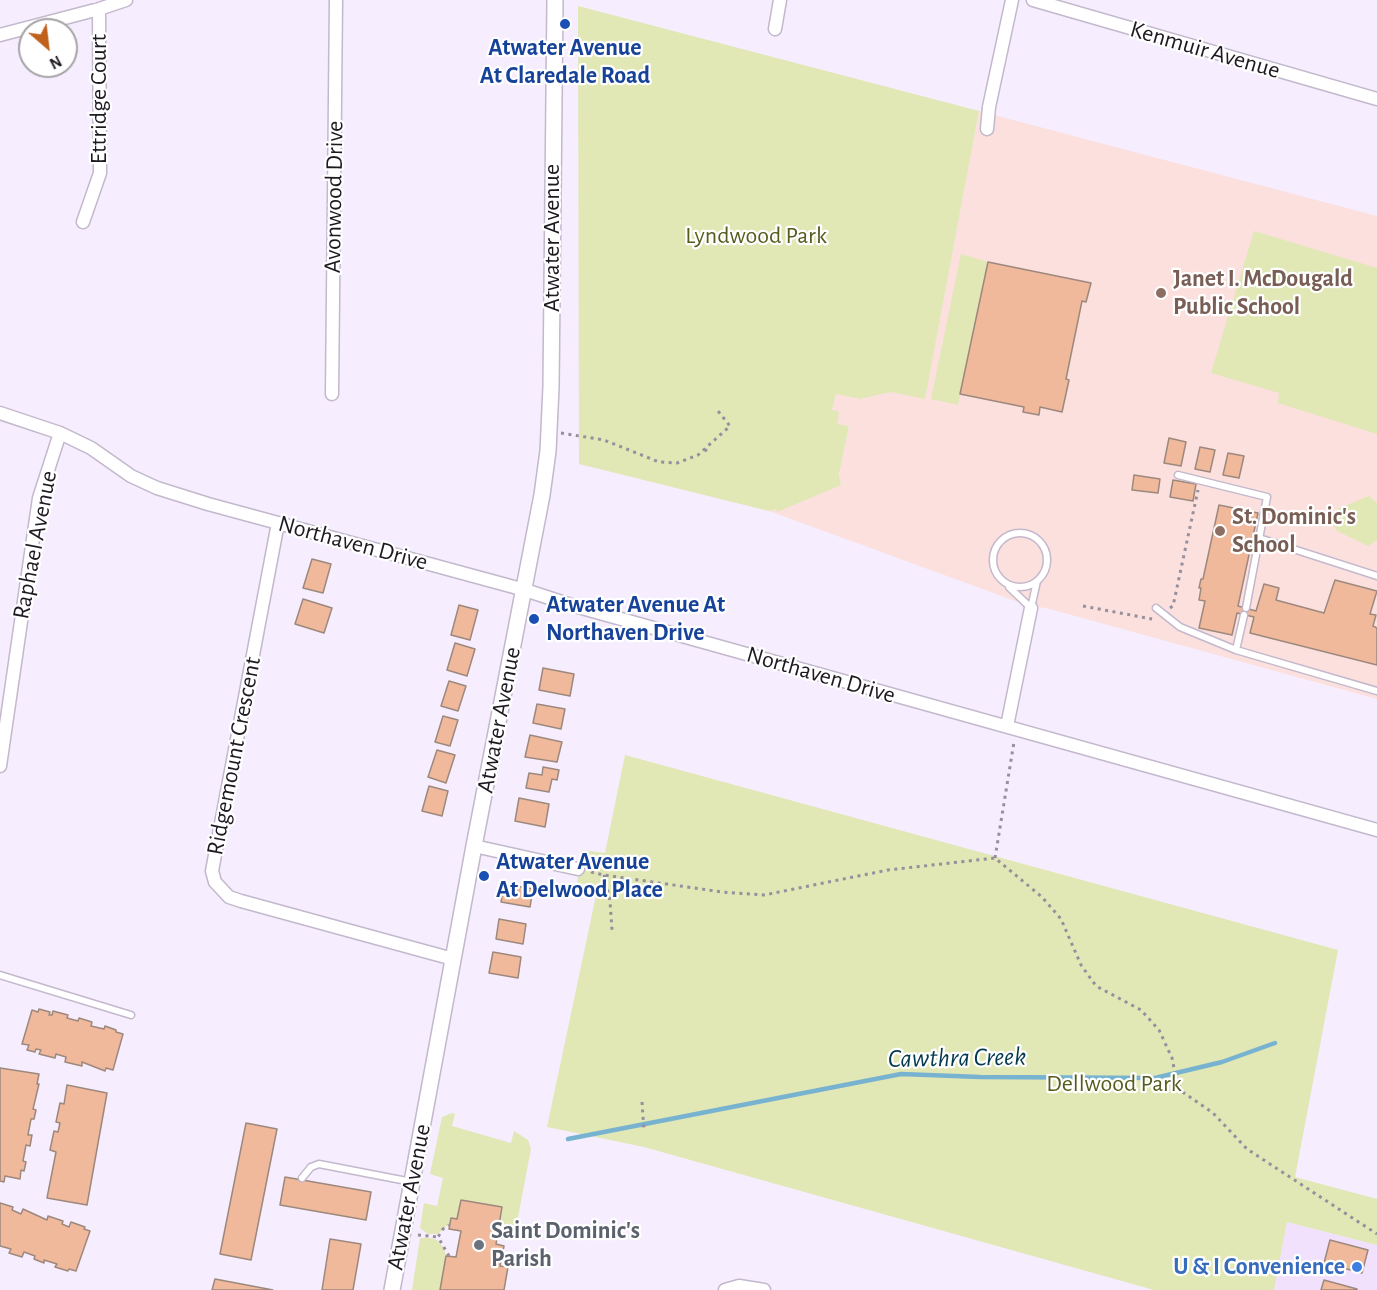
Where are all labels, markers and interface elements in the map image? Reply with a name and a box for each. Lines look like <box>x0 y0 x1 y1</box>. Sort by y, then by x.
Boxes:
street label: Kenmuir Avenue <box>1127 15 1283 85</box>
marker: Atwater Avenue At Claredale Road <box>558 17 572 31</box>
north arrow <box>18 18 78 78</box>
street label: Ettridge Court <box>85 34 113 164</box>
place label: Atwater Avenue At Claredale Road <box>480 34 650 90</box>
text: N <box>47 52 64 72</box>
street label: Avonwood Drive <box>318 121 350 273</box>
street label: Atwater Avenue <box>538 164 566 312</box>
park label: Lyndwood Park <box>685 222 827 250</box>
place label: Janet I. McDougald Public School <box>1173 265 1353 321</box>
marker: Janet I. McDougald Public School <box>1154 286 1168 300</box>
street label: Raphael Avenue <box>6 468 64 622</box>
place label: St. Dominic's School <box>1232 503 1356 559</box>
street label: Northaven Drive <box>275 509 431 577</box>
marker: St. Dominic's School <box>1213 524 1227 538</box>
place label: Atwater Avenue At Northaven Drive <box>546 591 725 647</box>
marker: Atwater Avenue At Northaven Drive <box>527 612 541 626</box>
street label: Northaven Drive <box>743 640 899 710</box>
street label: Atwater Avenue <box>471 645 527 795</box>
street label: Ridgemount Crescent <box>201 654 267 858</box>
place label: Atwater Avenue At Delwood Place <box>496 848 663 904</box>
marker: Atwater Avenue At Delwood Place <box>477 869 491 883</box>
water label: Cawthra Creek <box>888 1041 1026 1075</box>
park label: Dellwood Park <box>1046 1070 1182 1098</box>
street label: Atwater Avenue <box>381 1122 437 1272</box>
place label: Saint Dominic's Parish <box>491 1217 640 1273</box>
marker: Saint Dominic's Parish <box>472 1238 486 1252</box>
place label: U & I Convenience <box>1173 1253 1345 1281</box>
marker: U & I Convenience <box>1350 1260 1364 1274</box>

